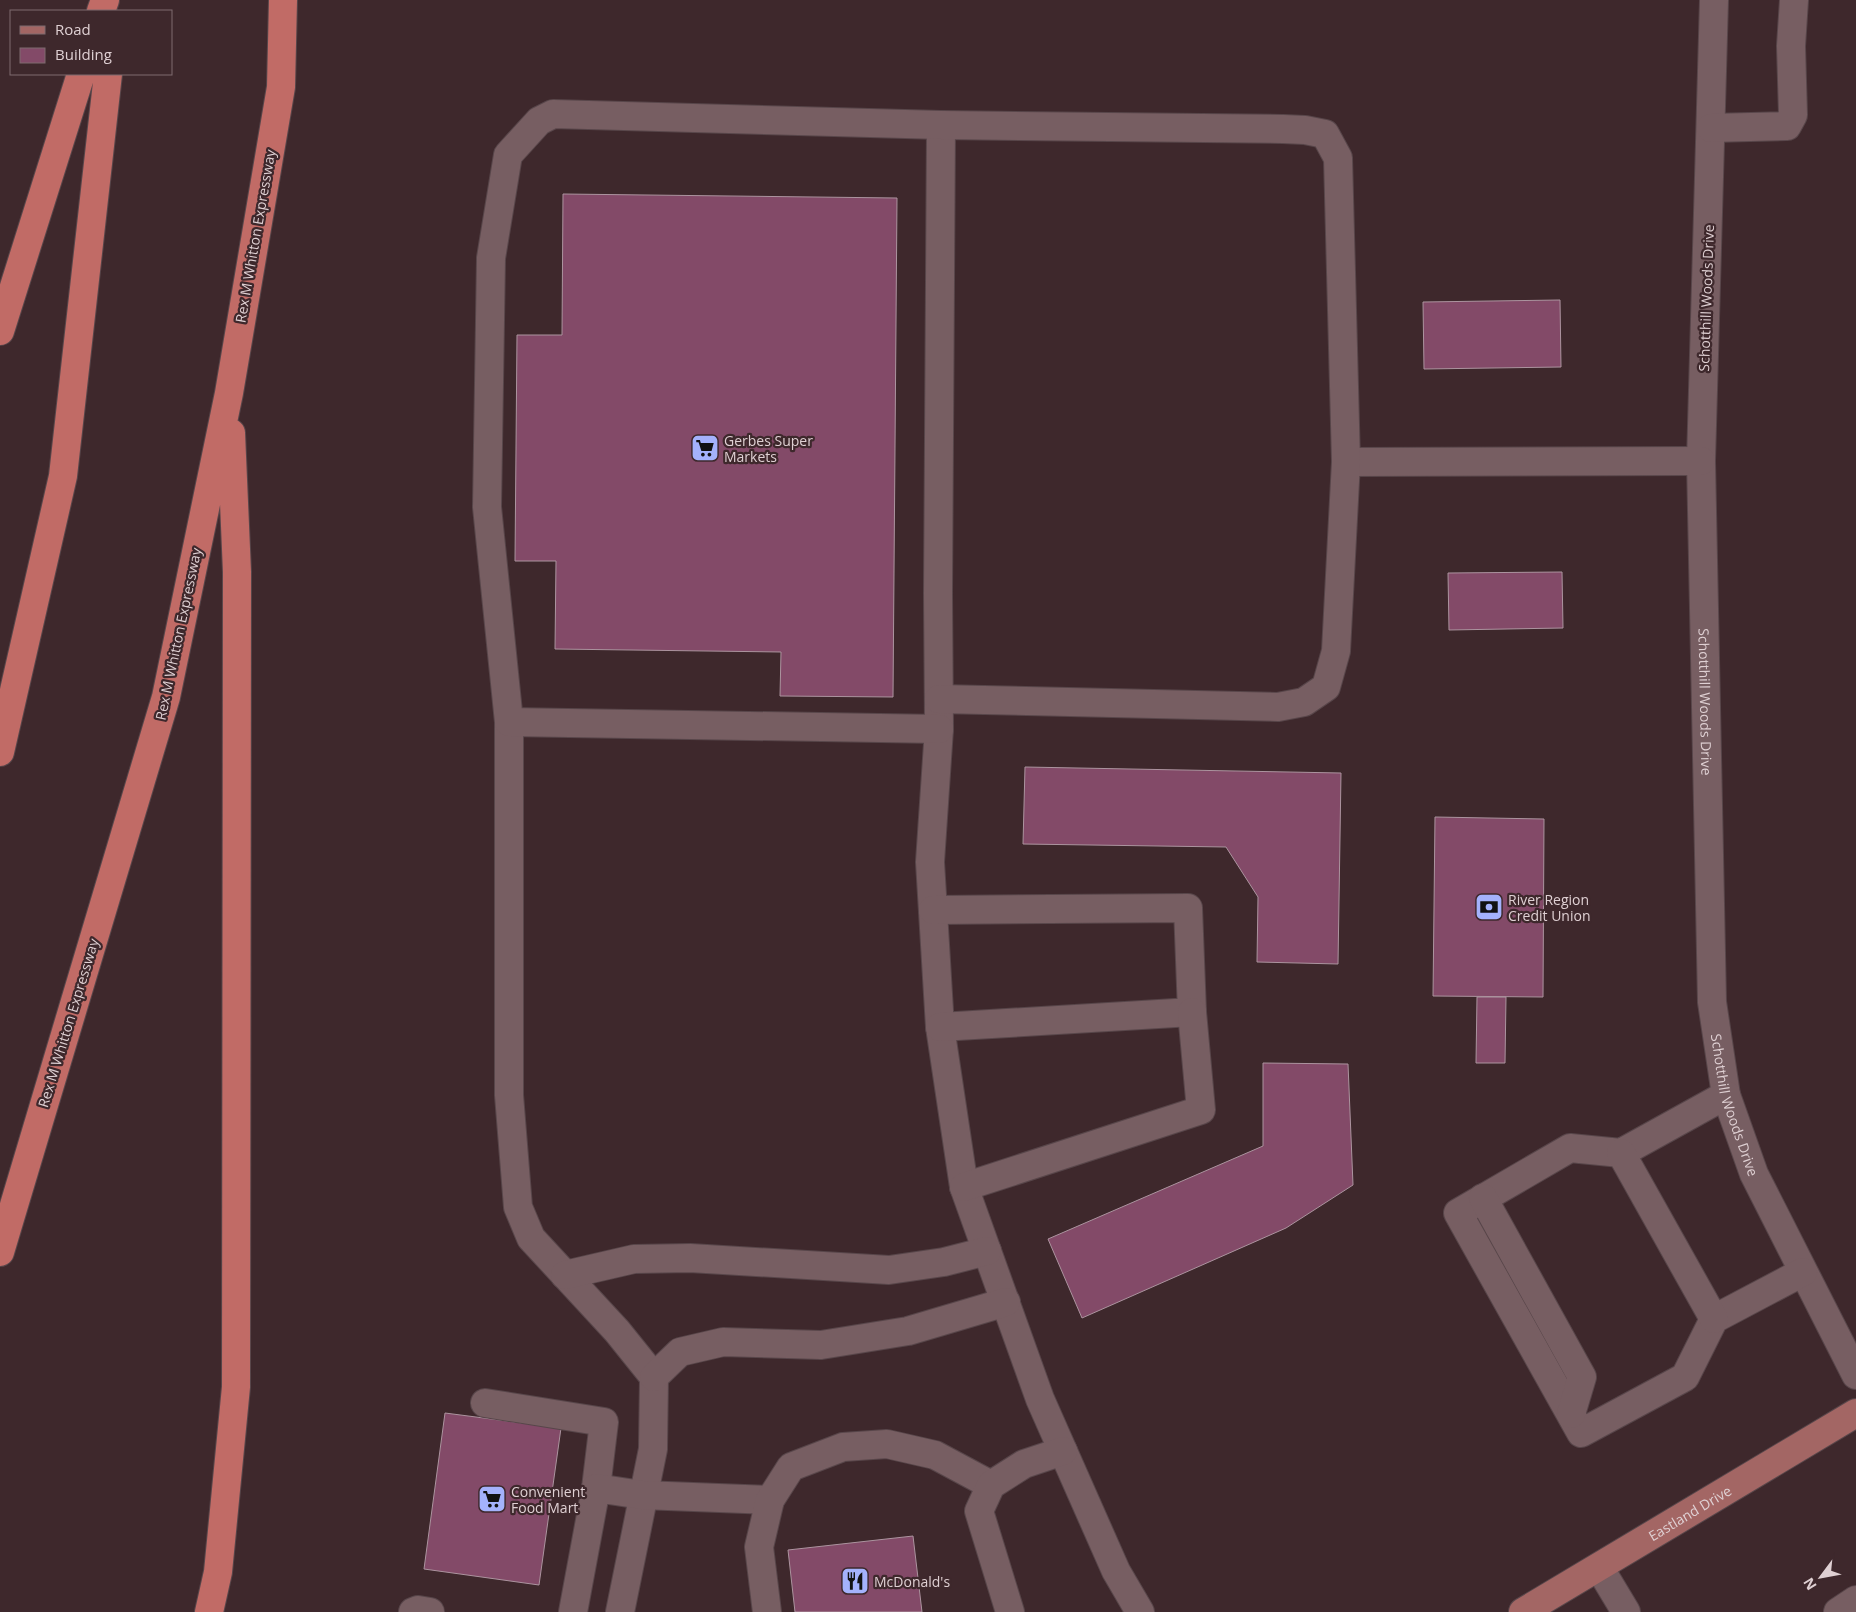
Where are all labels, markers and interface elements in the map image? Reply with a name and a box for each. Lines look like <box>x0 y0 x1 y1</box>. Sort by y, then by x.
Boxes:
legend <box>10 10 172 75</box>
text: Road <box>55 19 91 39</box>
text: Building <box>55 44 112 64</box>
street label: Rex M Whitton Expressway <box>230 147 280 324</box>
street label: Schotthill Woods Drive <box>1694 224 1718 372</box>
place label: Gerbes Super Markets <box>724 431 813 466</box>
supermarket icon: Gerbes Super Markets <box>690 433 720 463</box>
street label: Rex M Whitton Expressway <box>150 545 206 722</box>
street label: Schotthill Woods Drive <box>1695 628 1717 776</box>
place label: River Region Credit Union <box>1508 890 1590 925</box>
bank icon: River Region Credit Union <box>1474 892 1504 922</box>
street label: Rex M Whitton Expressway <box>33 935 103 1110</box>
street label: Schotthill Woods Drive <box>1707 1032 1763 1179</box>
street label: Eastland Drive <box>1644 1480 1735 1545</box>
place label: Convenient Food Mart <box>511 1482 585 1517</box>
supermarket icon: Convenient Food Mart <box>477 1484 507 1514</box>
north arrow <box>1796 1552 1846 1602</box>
restaurant icon: McDonald's <box>840 1566 870 1596</box>
place label: McDonald's <box>874 1572 950 1591</box>
text: N <box>1798 1574 1821 1594</box>

